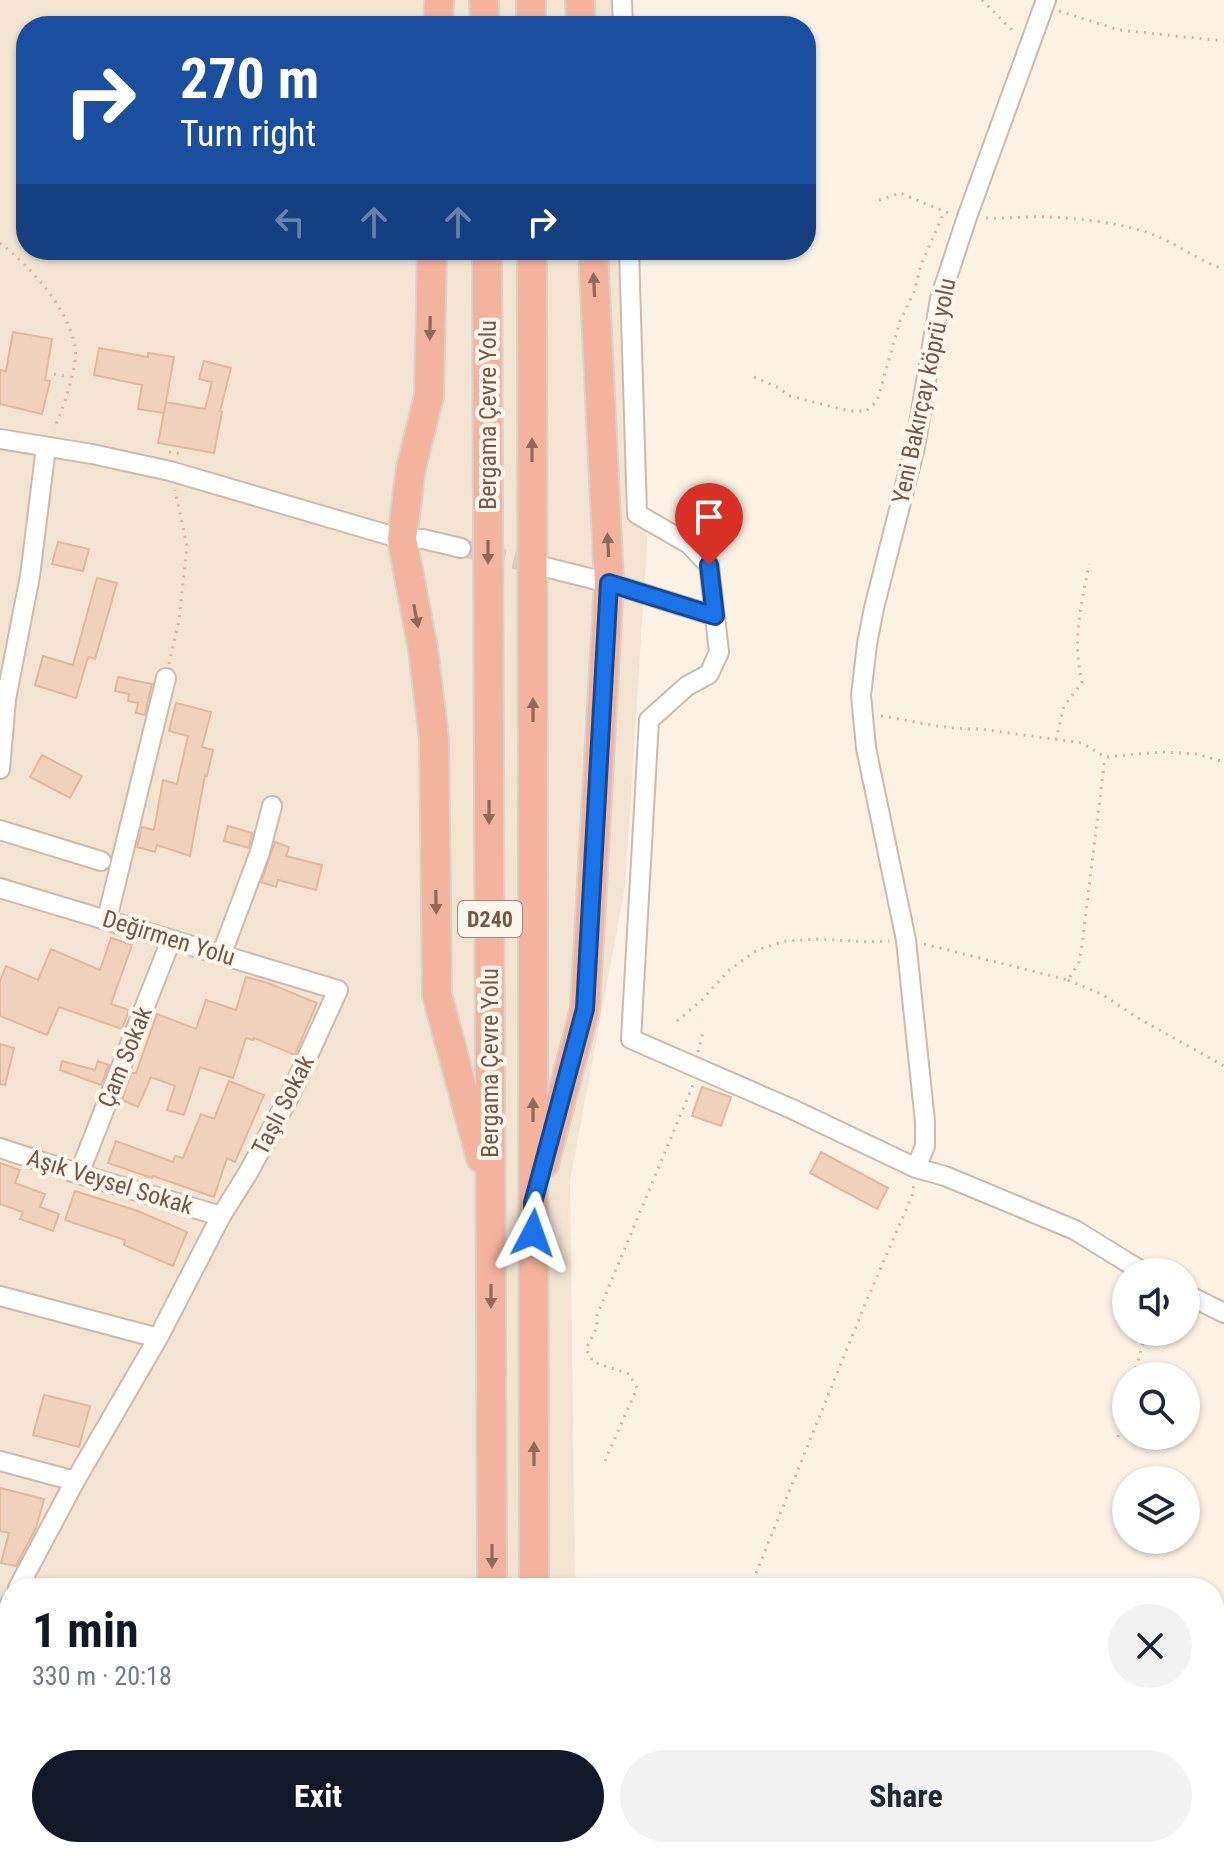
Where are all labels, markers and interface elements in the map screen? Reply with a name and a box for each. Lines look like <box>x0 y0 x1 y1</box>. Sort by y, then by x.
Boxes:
text: 270 m <box>180 46 319 112</box>
icon: right <box>48 48 152 152</box>
text: Turn right <box>180 113 316 155</box>
icon: left <box>268 200 312 244</box>
icon: ahead <box>352 200 396 244</box>
icon: ahead <box>436 200 480 244</box>
icon: right <box>520 200 564 244</box>
one-way arrow <box>588 272 601 297</box>
street label: Yeni Bakırçay köprü yolu <box>886 276 962 506</box>
one-way arrow <box>424 316 437 341</box>
street label: Bergama Çevre Yolu <box>474 320 502 510</box>
one-way arrow <box>526 437 538 462</box>
pin <box>675 483 743 565</box>
icon: arrive <box>687 495 731 539</box>
one-way arrow <box>601 532 614 557</box>
one-way arrow <box>482 540 495 565</box>
one-way arrow <box>411 603 423 628</box>
one-way arrow <box>527 697 539 722</box>
one-way arrow <box>483 800 495 825</box>
one-way arrow <box>430 890 442 915</box>
road number: D240 <box>458 901 522 937</box>
street label: Değirmen Yolu <box>99 905 239 971</box>
street label: Bergama Çevre Yolu <box>476 968 504 1158</box>
street label: Çam Sokak <box>92 1002 158 1112</box>
street label: Taşlı Sokak <box>246 1050 320 1159</box>
one-way arrow <box>527 1097 539 1122</box>
street label: Aşık Veysel Sokak <box>24 1144 196 1221</box>
position arrow <box>491 1191 575 1275</box>
map controls <box>1112 1258 1200 1554</box>
button: sound <box>1112 1258 1200 1346</box>
one-way arrow <box>485 1284 497 1309</box>
button: search <box>1112 1362 1200 1450</box>
one-way arrow <box>528 1441 540 1466</box>
button: layers <box>1112 1466 1200 1554</box>
one-way arrow <box>486 1544 498 1569</box>
text: 1 min <box>32 1602 139 1659</box>
button: close <box>1108 1604 1192 1688</box>
text: 330 m · 20:18 <box>32 1661 172 1691</box>
button: Exit <box>32 1750 604 1842</box>
button: Share <box>620 1750 1192 1842</box>

